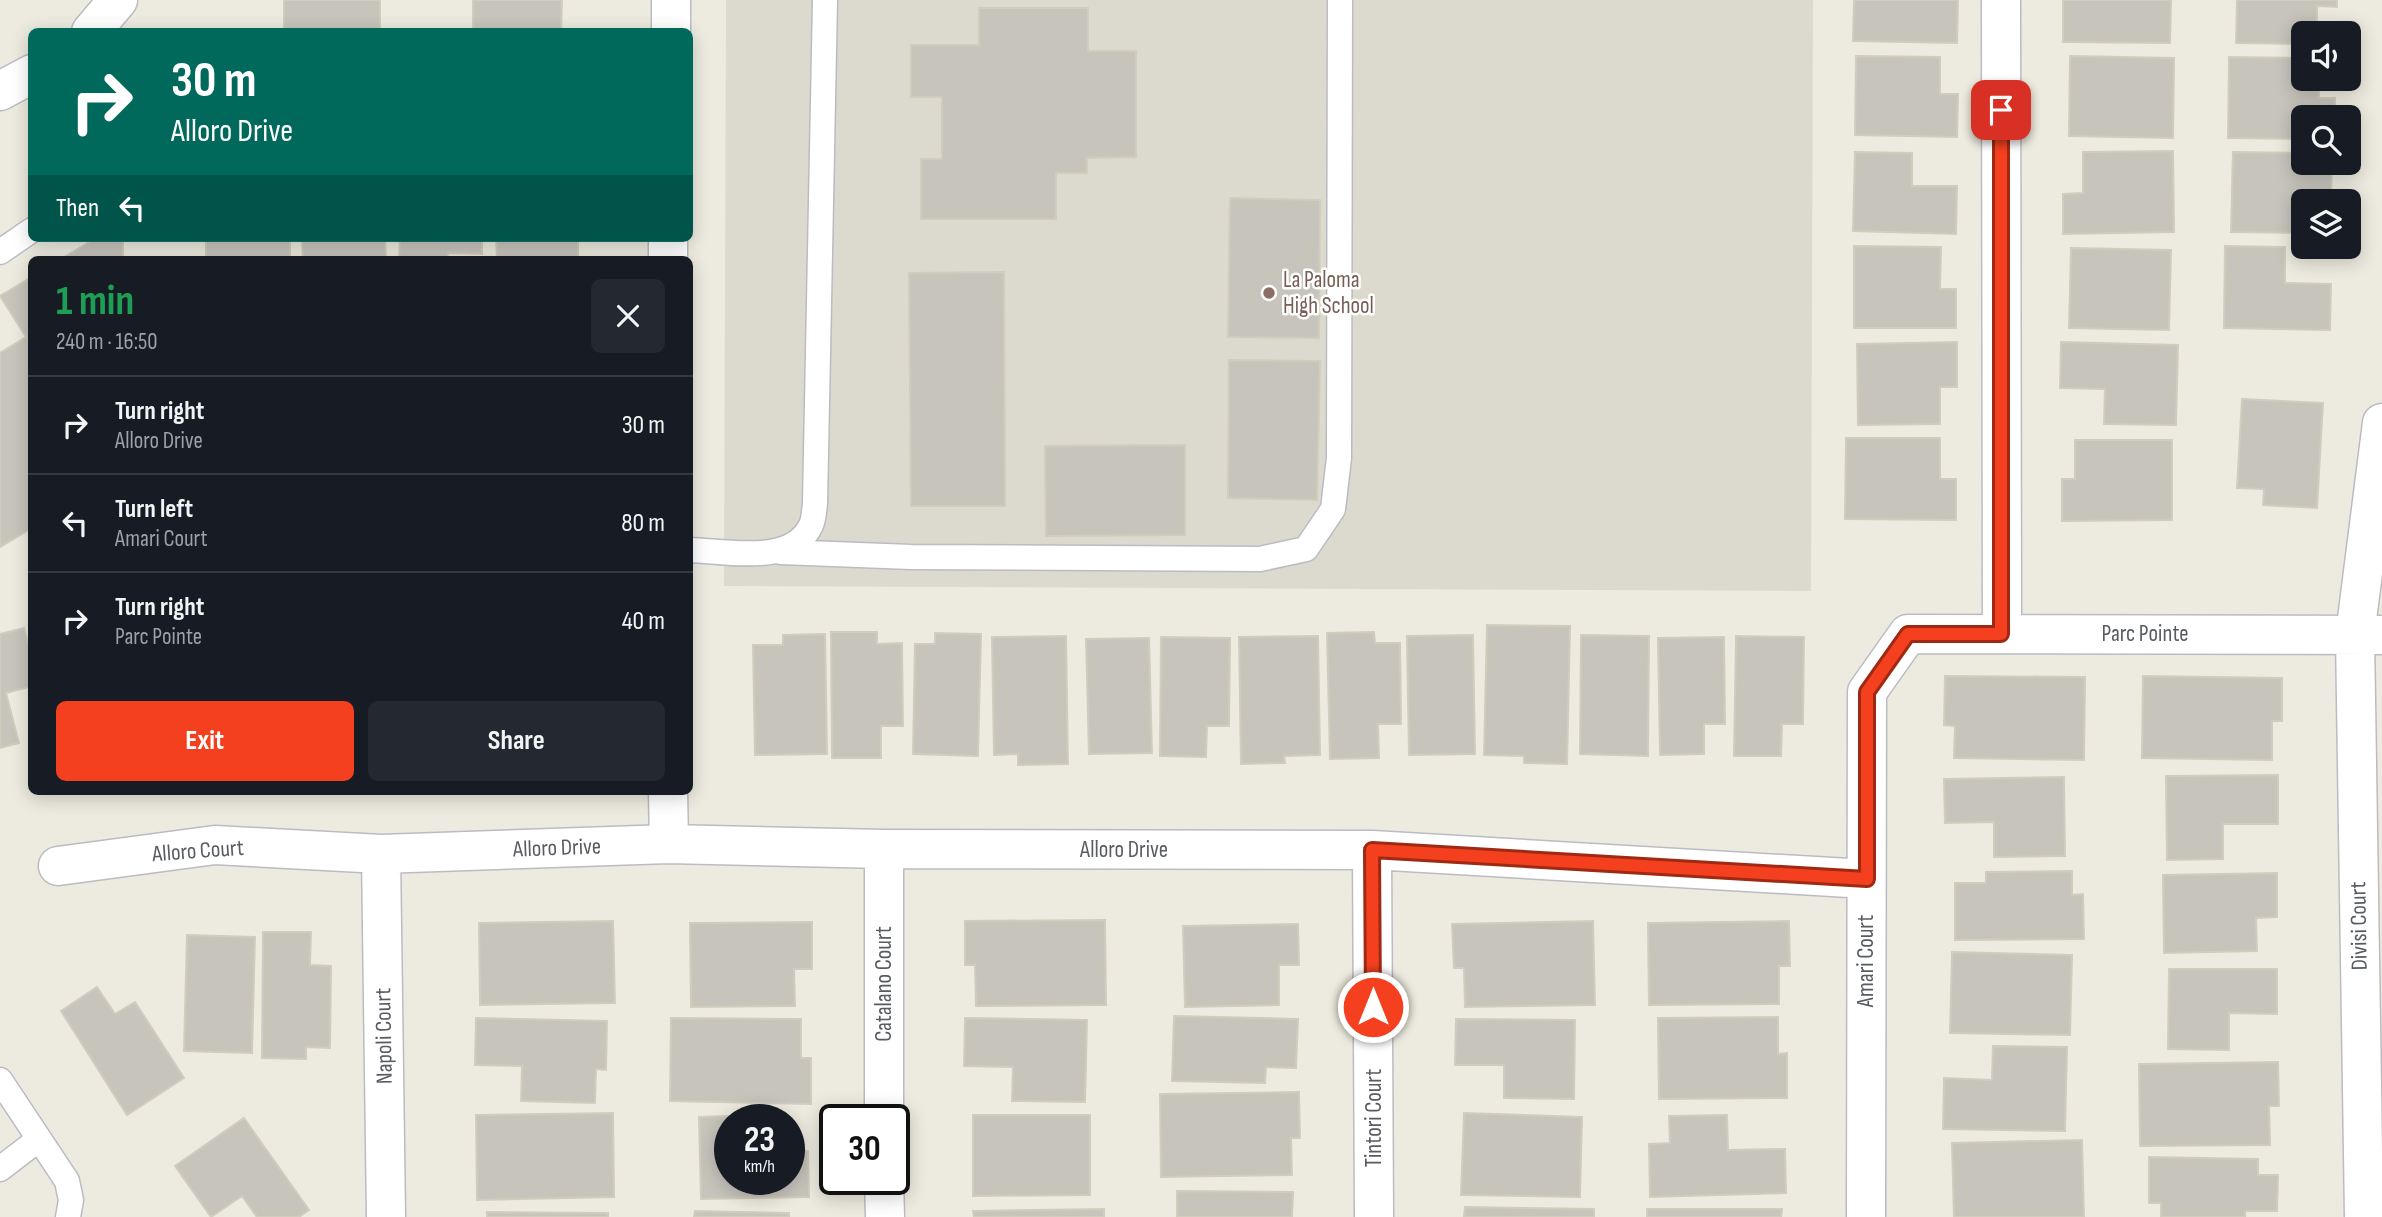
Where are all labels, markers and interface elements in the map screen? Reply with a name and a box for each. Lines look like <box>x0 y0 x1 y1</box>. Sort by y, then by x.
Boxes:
map controls <box>2291 21 2361 259</box>
button: sound <box>2291 21 2361 91</box>
text: 30 m <box>171 52 256 111</box>
icon: right <box>56 56 147 147</box>
pin <box>1971 80 2031 140</box>
icon: arrive <box>1982 91 2020 129</box>
button: search <box>2291 105 2361 175</box>
text: Alloro Drive <box>171 112 293 151</box>
icon: left <box>113 189 151 227</box>
button: layers <box>2291 189 2361 259</box>
text: Then <box>56 193 99 224</box>
place label: La Paloma High School <box>1283 266 1374 320</box>
text: 1 min <box>56 276 134 327</box>
button: close <box>591 279 665 353</box>
marker: La Paloma High School <box>1261 285 1277 301</box>
text: 240 m · 16:50 <box>56 328 157 356</box>
text: Turn right <box>115 396 204 427</box>
icon: right <box>56 406 94 444</box>
text: 30 m <box>622 410 665 441</box>
text: Alloro Drive <box>115 427 203 455</box>
text: Turn left <box>115 494 193 525</box>
icon: left <box>56 504 94 542</box>
text: 80 m <box>621 508 665 539</box>
text: Amari Court <box>115 525 207 553</box>
text: Turn right <box>115 592 204 623</box>
icon: right <box>56 602 94 640</box>
text: 40 m <box>622 606 665 637</box>
street label: Parc Pointe <box>2102 620 2188 648</box>
text: Parc Pointe <box>115 623 202 651</box>
button: Exit <box>56 701 354 781</box>
button: Share <box>368 701 665 781</box>
street label: Alloro Drive <box>512 832 601 864</box>
street label: Alloro Court <box>150 834 245 868</box>
street label: Alloro Drive <box>1079 836 1168 864</box>
street label: Divisi Court <box>2344 881 2374 971</box>
street label: Amari Court <box>1852 915 1880 1008</box>
street label: Catalano Court <box>870 926 898 1042</box>
position arrow <box>1336 970 1410 1044</box>
street label: Napoli Court <box>369 988 399 1084</box>
street label: Tintori Court <box>1360 1069 1388 1167</box>
speed limit sign: 30 <box>819 1104 910 1195</box>
text: 23 <box>744 1119 775 1162</box>
text: km/h <box>744 1156 775 1177</box>

